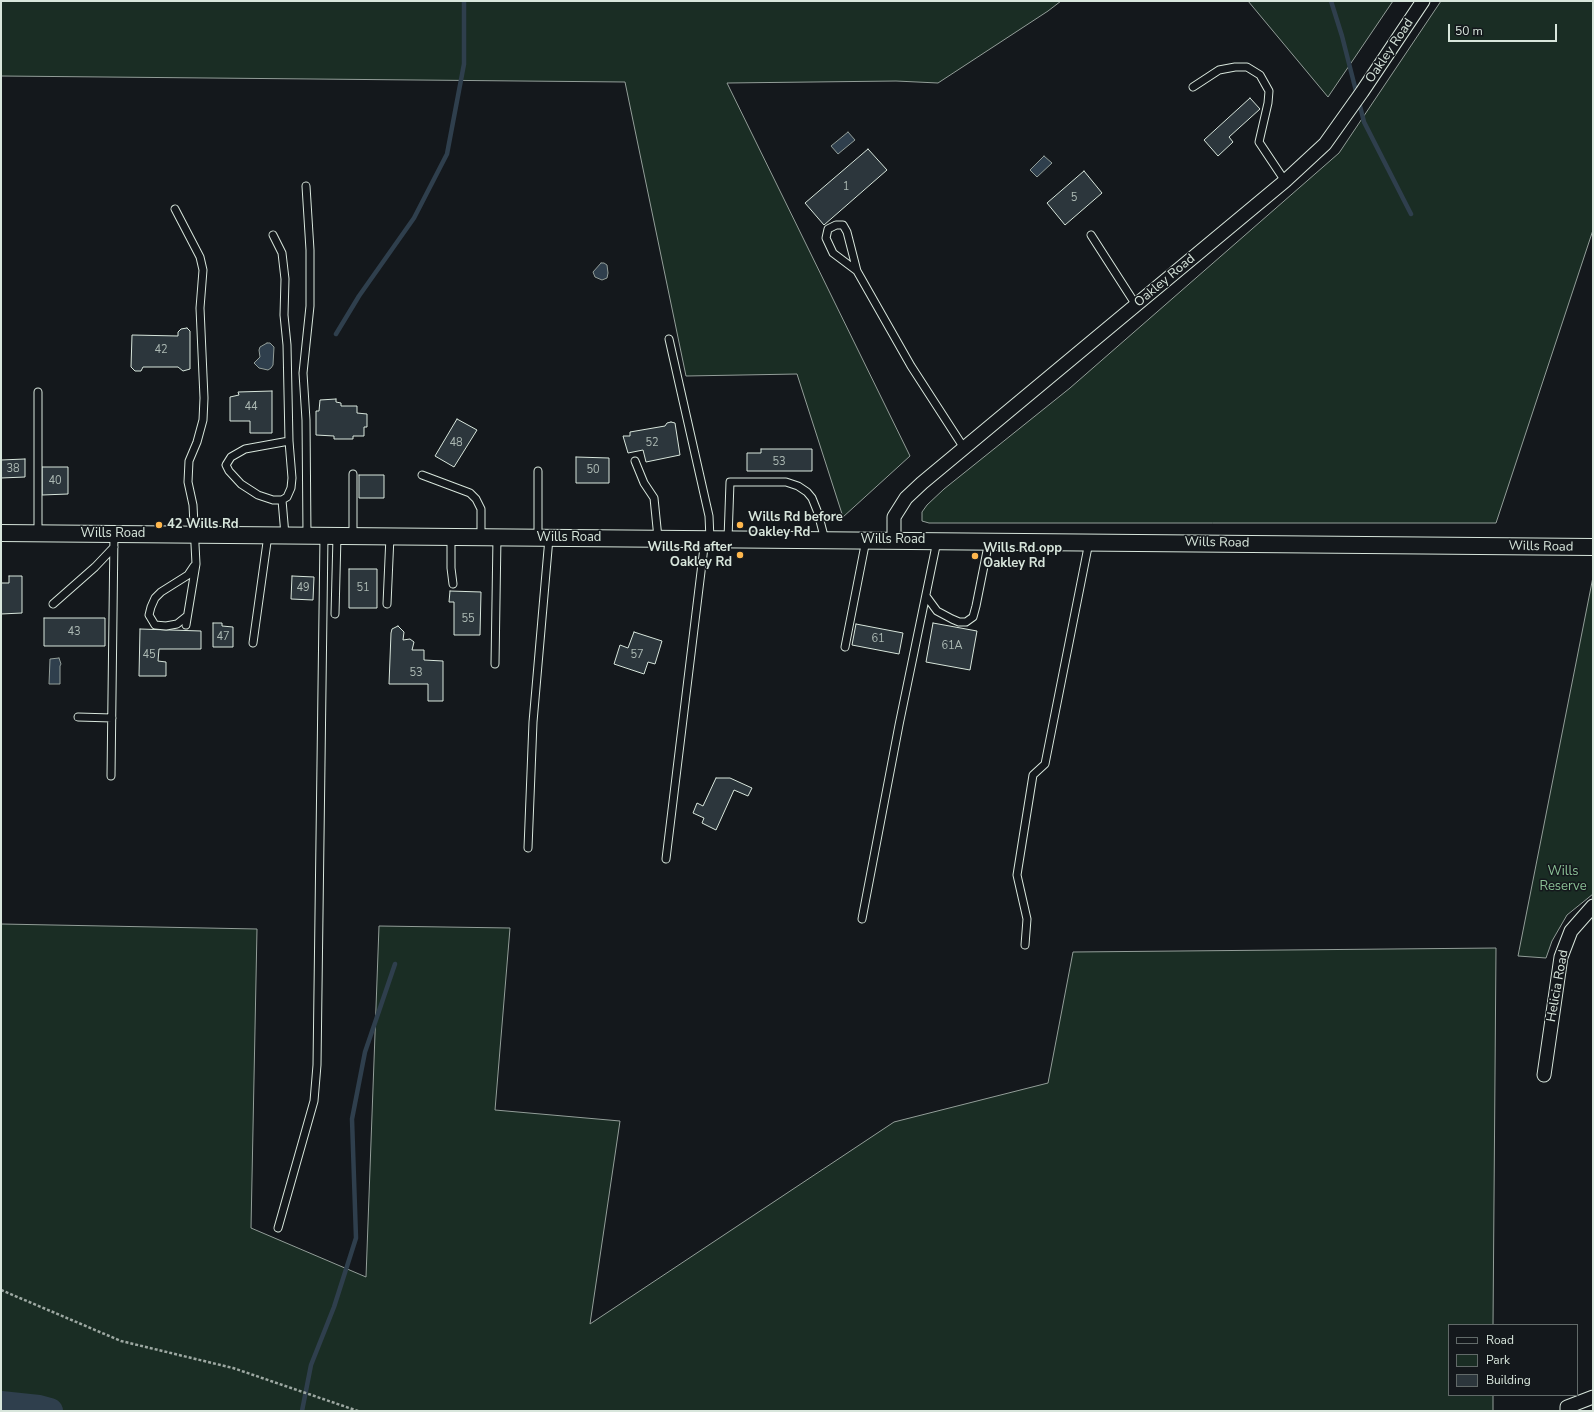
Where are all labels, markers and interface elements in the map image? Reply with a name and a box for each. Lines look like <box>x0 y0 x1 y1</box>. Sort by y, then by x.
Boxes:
street label: Oakley Road <box>1363 16 1417 86</box>
scale bar <box>1450 16 1559 42</box>
text: 50 m <box>1455 23 1483 39</box>
house number: 1 <box>843 180 849 194</box>
house number: 5 <box>1071 191 1077 205</box>
street label: Oakley Road <box>1132 251 1198 311</box>
house number: 42 <box>154 343 168 357</box>
house number: 44 <box>244 400 258 414</box>
house number: 48 <box>449 436 463 450</box>
house number: 52 <box>645 436 659 450</box>
house number: 53 <box>772 455 786 469</box>
house number: 38 <box>6 462 20 476</box>
house number: 50 <box>586 463 600 477</box>
house number: 40 <box>48 474 62 488</box>
place label: Wills Rd before Oakley Rd <box>748 510 843 541</box>
place label: 42 Wills Rd <box>167 517 239 533</box>
marker: 42 Wills Rd <box>154 520 164 530</box>
marker: Wills Rd before Oakley Rd <box>735 520 745 530</box>
street label: Wills Road <box>81 526 145 542</box>
street label: Wills Road <box>537 530 601 546</box>
street label: Wills Road <box>861 532 925 548</box>
street label: Wills Road <box>1184 535 1250 551</box>
street label: Wills Road <box>1508 539 1574 555</box>
place label: Wills Rd after Oakley Rd <box>648 540 732 571</box>
place label: Wills Rd opp Oakley Rd <box>983 541 1062 572</box>
marker: Wills Rd after Oakley Rd <box>735 550 745 560</box>
marker: Wills Rd opp Oakley Rd <box>970 551 980 561</box>
house number: 49 <box>296 581 310 595</box>
house number: 51 <box>356 581 370 595</box>
house number: 55 <box>461 612 475 626</box>
house number: 43 <box>67 625 81 639</box>
house number: 47 <box>216 630 230 644</box>
house number: 61 <box>871 632 885 646</box>
house number: 61A <box>941 639 963 653</box>
house number: 45 <box>142 648 156 662</box>
house number: 57 <box>630 648 644 662</box>
house number: 53 <box>409 666 423 680</box>
park label: Wills Reserve <box>1539 864 1587 895</box>
street label: Helicia Road <box>1544 949 1572 1023</box>
legend <box>1448 1324 1578 1396</box>
text: Road <box>1486 1332 1514 1348</box>
text: Park <box>1486 1352 1510 1368</box>
text: Building <box>1486 1372 1531 1388</box>

